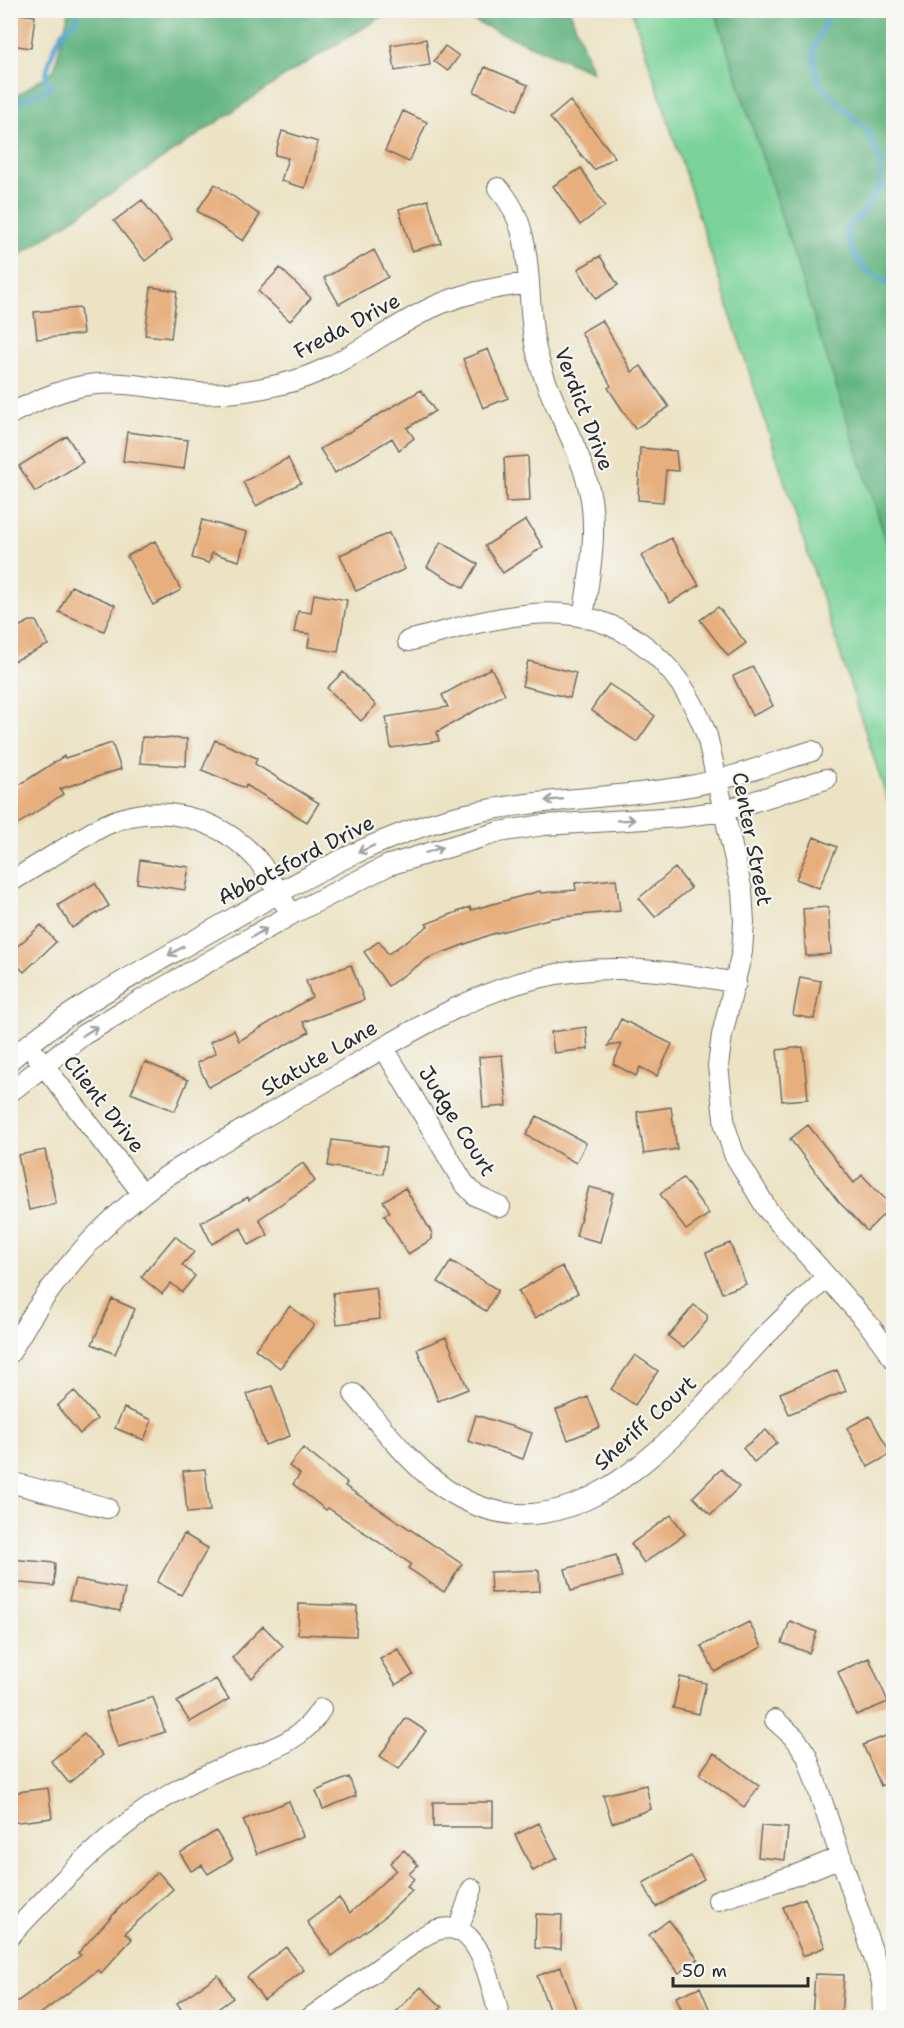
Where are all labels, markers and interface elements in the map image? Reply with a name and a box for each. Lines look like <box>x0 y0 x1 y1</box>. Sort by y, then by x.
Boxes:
street label: Freda Drive <box>289 286 405 366</box>
street label: Verdict Drive <box>548 343 620 475</box>
street label: Center Street <box>725 770 779 908</box>
one-way arrow <box>545 795 565 806</box>
street label: Abbotsford Drive <box>213 808 379 912</box>
one-way arrow <box>616 815 636 826</box>
one-way arrow <box>358 843 376 855</box>
one-way arrow <box>424 844 443 855</box>
one-way arrow <box>249 927 267 938</box>
one-way arrow <box>168 945 185 957</box>
street label: Statute Lane <box>256 1013 382 1103</box>
one-way arrow <box>81 1024 98 1036</box>
street label: Client Drive <box>57 1049 151 1159</box>
street label: Judge Court <box>412 1061 502 1181</box>
street label: Sheriff Court <box>588 1369 702 1477</box>
scale bar <box>673 1950 808 1988</box>
text: 50 m <box>682 1959 727 1983</box>

